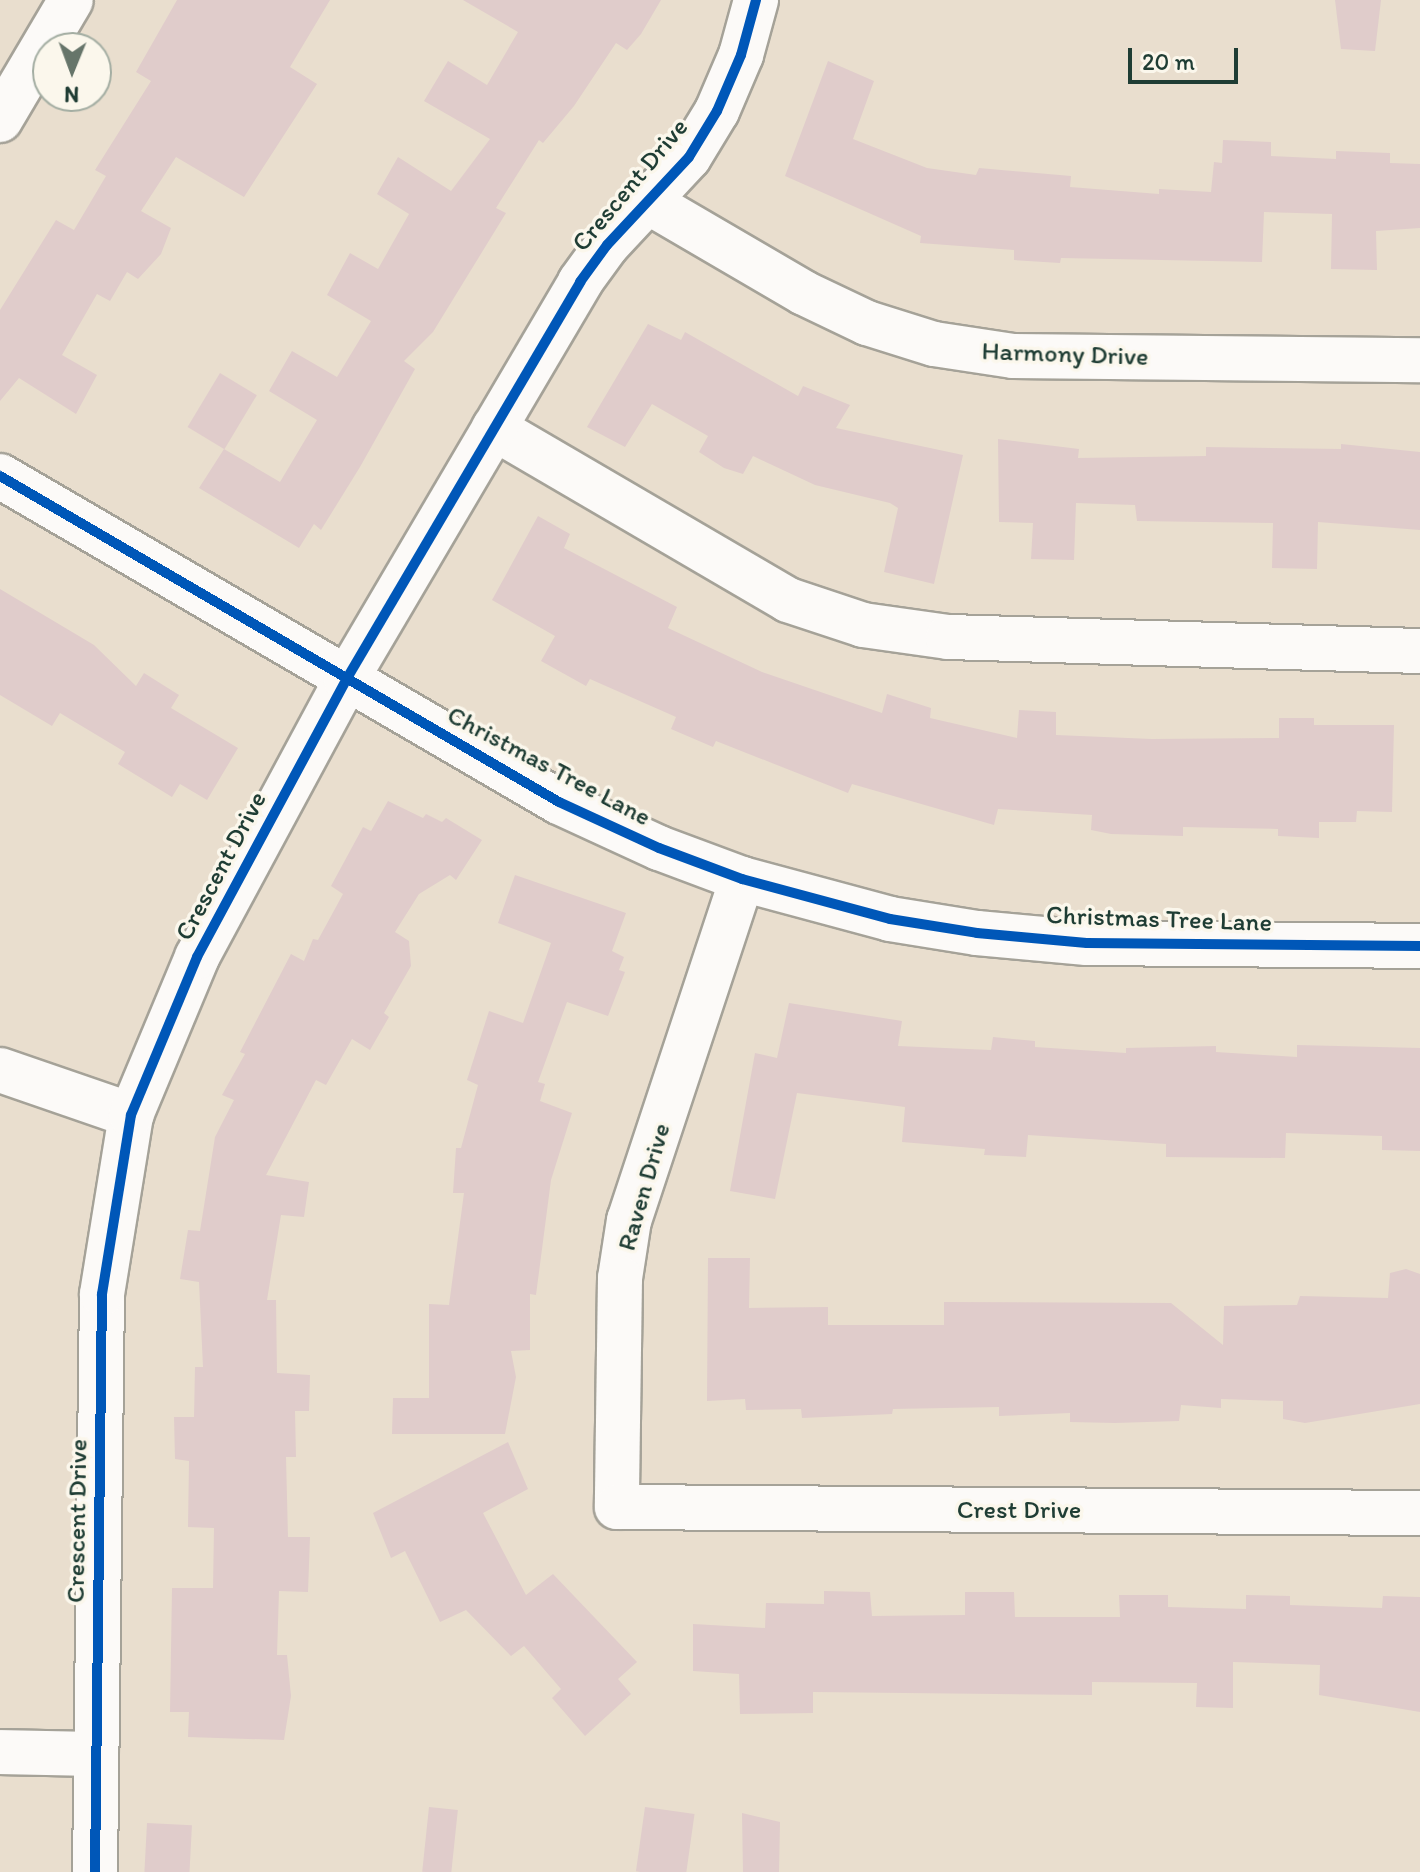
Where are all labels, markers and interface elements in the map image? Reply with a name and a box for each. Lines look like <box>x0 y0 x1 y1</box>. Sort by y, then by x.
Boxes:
north arrow <box>32 32 112 112</box>
scale bar <box>1132 32 1242 82</box>
text: 20 m <box>1142 47 1195 76</box>
text: N <box>64 81 79 108</box>
street label: Crescent Drive <box>565 112 695 258</box>
street label: Harmony Drive <box>981 335 1149 373</box>
street label: Christmas Tree Lane <box>441 699 657 833</box>
street label: Crescent Drive <box>169 786 273 946</box>
street label: Christmas Tree Lane <box>1045 899 1273 939</box>
street label: Raven Drive <box>611 1119 677 1255</box>
street label: Crescent Drive <box>60 1439 94 1603</box>
street label: Crest Drive <box>957 1494 1081 1526</box>

